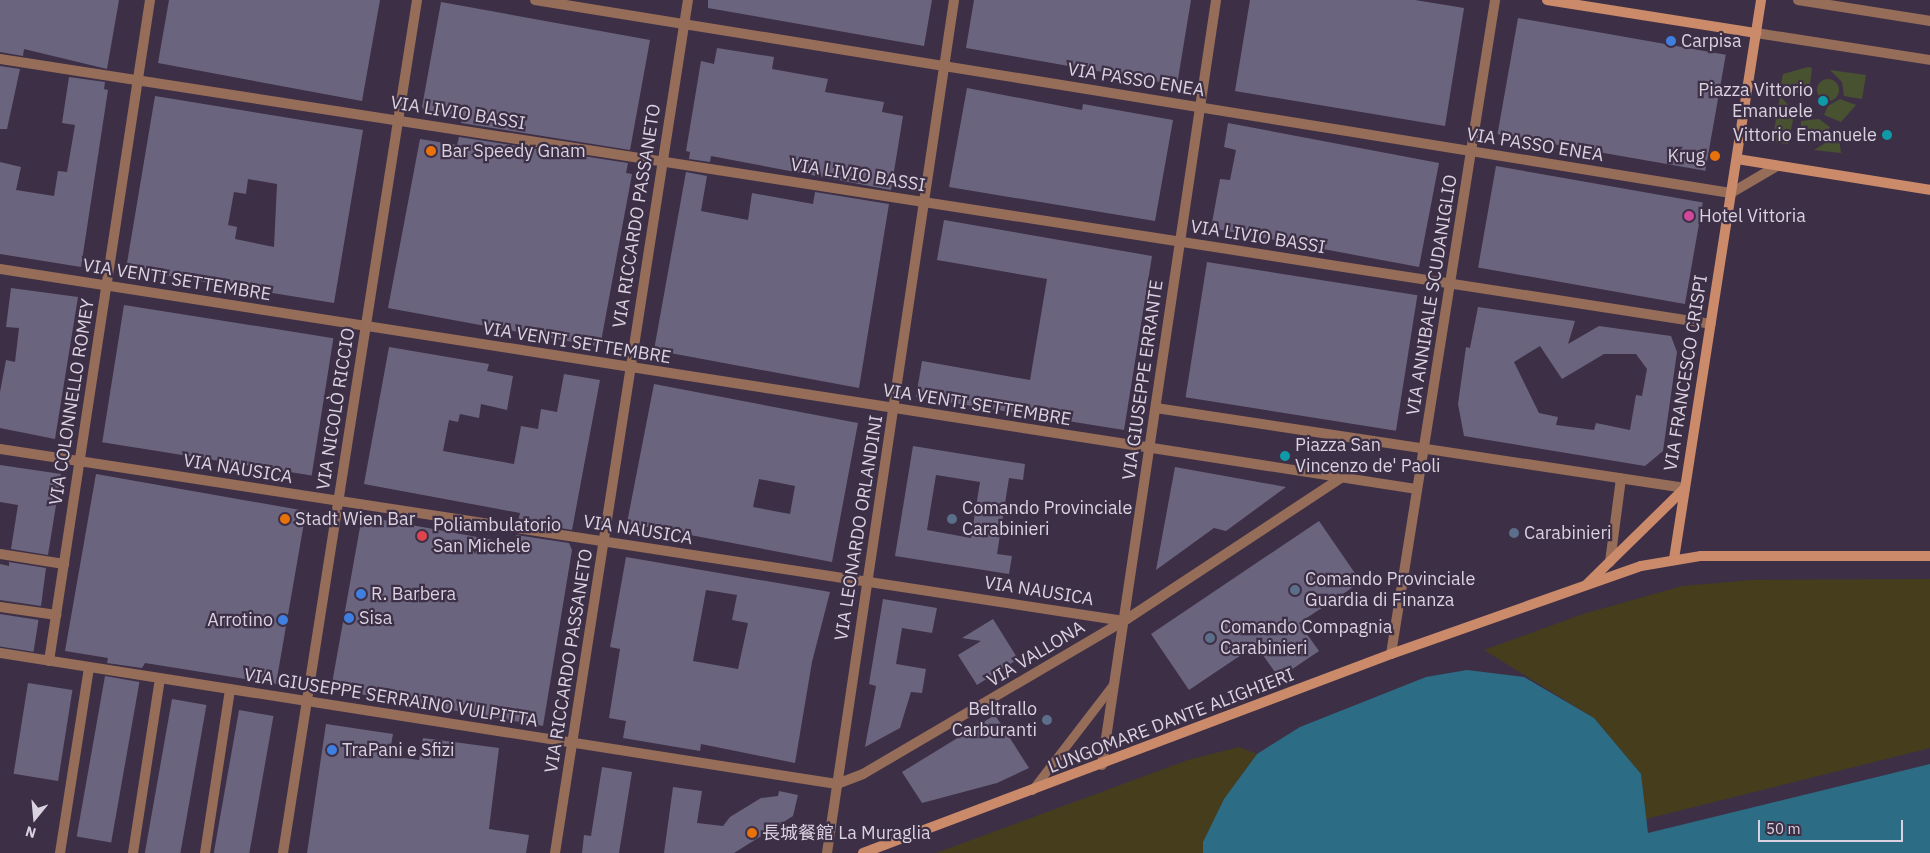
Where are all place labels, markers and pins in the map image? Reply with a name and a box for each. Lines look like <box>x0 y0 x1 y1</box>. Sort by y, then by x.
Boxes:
place label: Carpisa <box>1681 30 1742 52</box>
marker: Carpisa <box>1665 35 1677 47</box>
place label: Piazza Vittorio Emanuele <box>1698 80 1813 122</box>
marker: Piazza Vittorio Emanuele <box>1817 95 1829 107</box>
place label: Vittorio Emanuele <box>1733 124 1877 146</box>
marker: Vittorio Emanuele <box>1881 129 1893 141</box>
place label: Bar Speedy Gnam <box>441 140 586 162</box>
marker: Bar Speedy Gnam <box>425 145 437 157</box>
place label: Krug <box>1667 145 1705 167</box>
marker: Krug <box>1709 150 1721 162</box>
place label: Hotel Vittoria <box>1699 205 1806 227</box>
marker: Hotel Vittoria <box>1683 210 1695 222</box>
place label: Piazza San Vincenzo de' Paoli <box>1295 435 1441 478</box>
marker: Piazza San Vincenzo de' Paoli <box>1279 450 1291 462</box>
place label: Comando Provinciale Carabinieri <box>962 498 1132 540</box>
place label: Stadt Wien Bar <box>295 508 415 530</box>
marker: Stadt Wien Bar <box>279 513 291 525</box>
marker: Comando Provinciale Carabinieri <box>946 513 958 525</box>
place label: Poliambulatorio San Michele <box>433 515 561 558</box>
place label: Carabinieri <box>1524 522 1612 544</box>
marker: Carabinieri <box>1508 527 1520 539</box>
marker: Poliambulatorio San Michele <box>415 529 429 543</box>
place label: Comando Provinciale Guardia di Finanza <box>1305 569 1475 612</box>
place label: R. Barbera <box>371 583 456 605</box>
marker: Comando Provinciale Guardia di Finanza <box>1289 584 1301 596</box>
marker: R. Barbera <box>355 588 367 600</box>
place label: Sisa <box>359 607 392 629</box>
place label: Arrotino <box>207 609 273 631</box>
marker: Sisa <box>343 612 355 624</box>
marker: Arrotino <box>277 614 289 626</box>
place label: Comando Compagnia Carabinieri <box>1220 617 1392 660</box>
marker: Comando Compagnia Carabinieri <box>1204 632 1216 644</box>
place label: Beltrallo Carburanti <box>952 699 1037 742</box>
marker: Beltrallo Carburanti <box>1041 714 1053 726</box>
place label: TraPani e Sfizi <box>342 739 455 761</box>
marker: TraPani e Sfizi <box>326 744 338 756</box>
place label: 長城餐館 La Muraglia <box>762 822 931 844</box>
marker: 長城餐館 La Muraglia <box>746 827 758 839</box>

